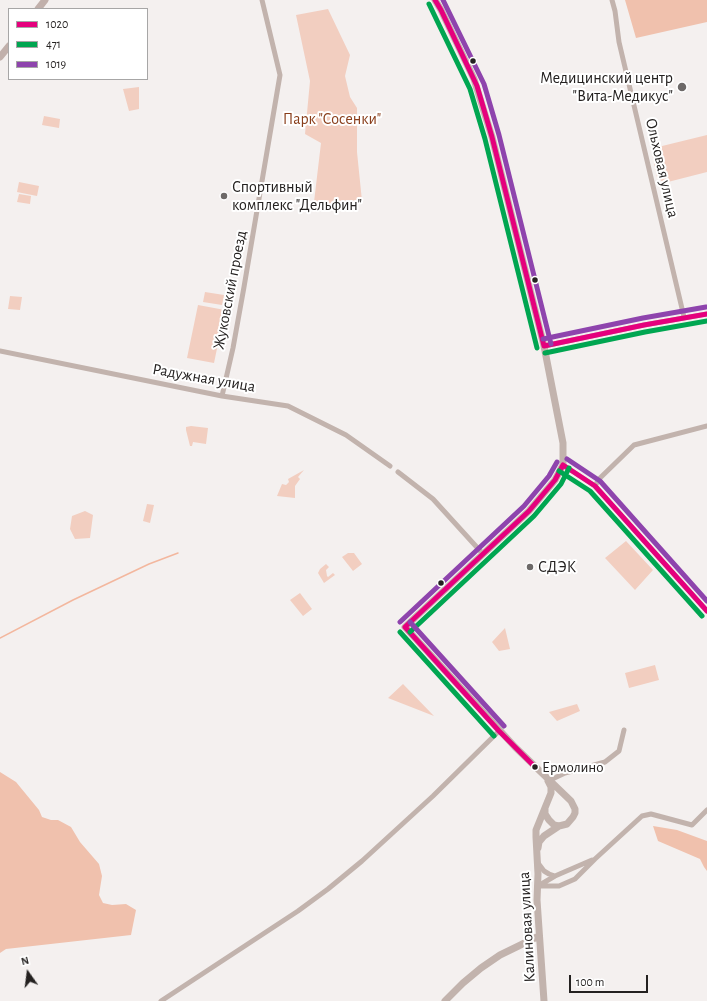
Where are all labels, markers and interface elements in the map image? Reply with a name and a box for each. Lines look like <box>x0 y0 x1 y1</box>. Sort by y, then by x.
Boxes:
legend <box>8 8 148 80</box>
text: 1020 <box>46 18 68 30</box>
text: 471 <box>46 38 61 50</box>
unlabelled marker <box>468 56 478 66</box>
text: 1019 <box>46 58 66 70</box>
place label: Медицинский центр "Вита-Медикус" <box>540 68 673 106</box>
marker: Медицинский центр "Вита-Медикус" <box>676 81 688 93</box>
park label: Парк "Сосенки" <box>283 109 381 129</box>
street label: Ольховая улица <box>641 116 683 220</box>
place label: Спортивный комплекс "Дельфин" <box>232 177 362 215</box>
marker: Спортивный комплекс "Дельфин" <box>219 191 229 201</box>
street label: Жуковский проезд <box>209 229 251 351</box>
unlabelled marker <box>530 275 540 285</box>
street label: Радужная улица <box>151 359 257 397</box>
place label: СДЭК <box>538 557 576 577</box>
marker: СДЭК <box>525 562 535 572</box>
unlabelled marker <box>436 578 446 588</box>
place label: Ермолино <box>542 758 604 776</box>
marker: Ермолино <box>530 762 540 772</box>
street label: Калиновая улица <box>515 871 539 983</box>
north arrow <box>8 953 48 993</box>
text: N <box>20 955 30 967</box>
scale bar <box>571 967 650 993</box>
text: 100 m <box>576 976 604 988</box>

